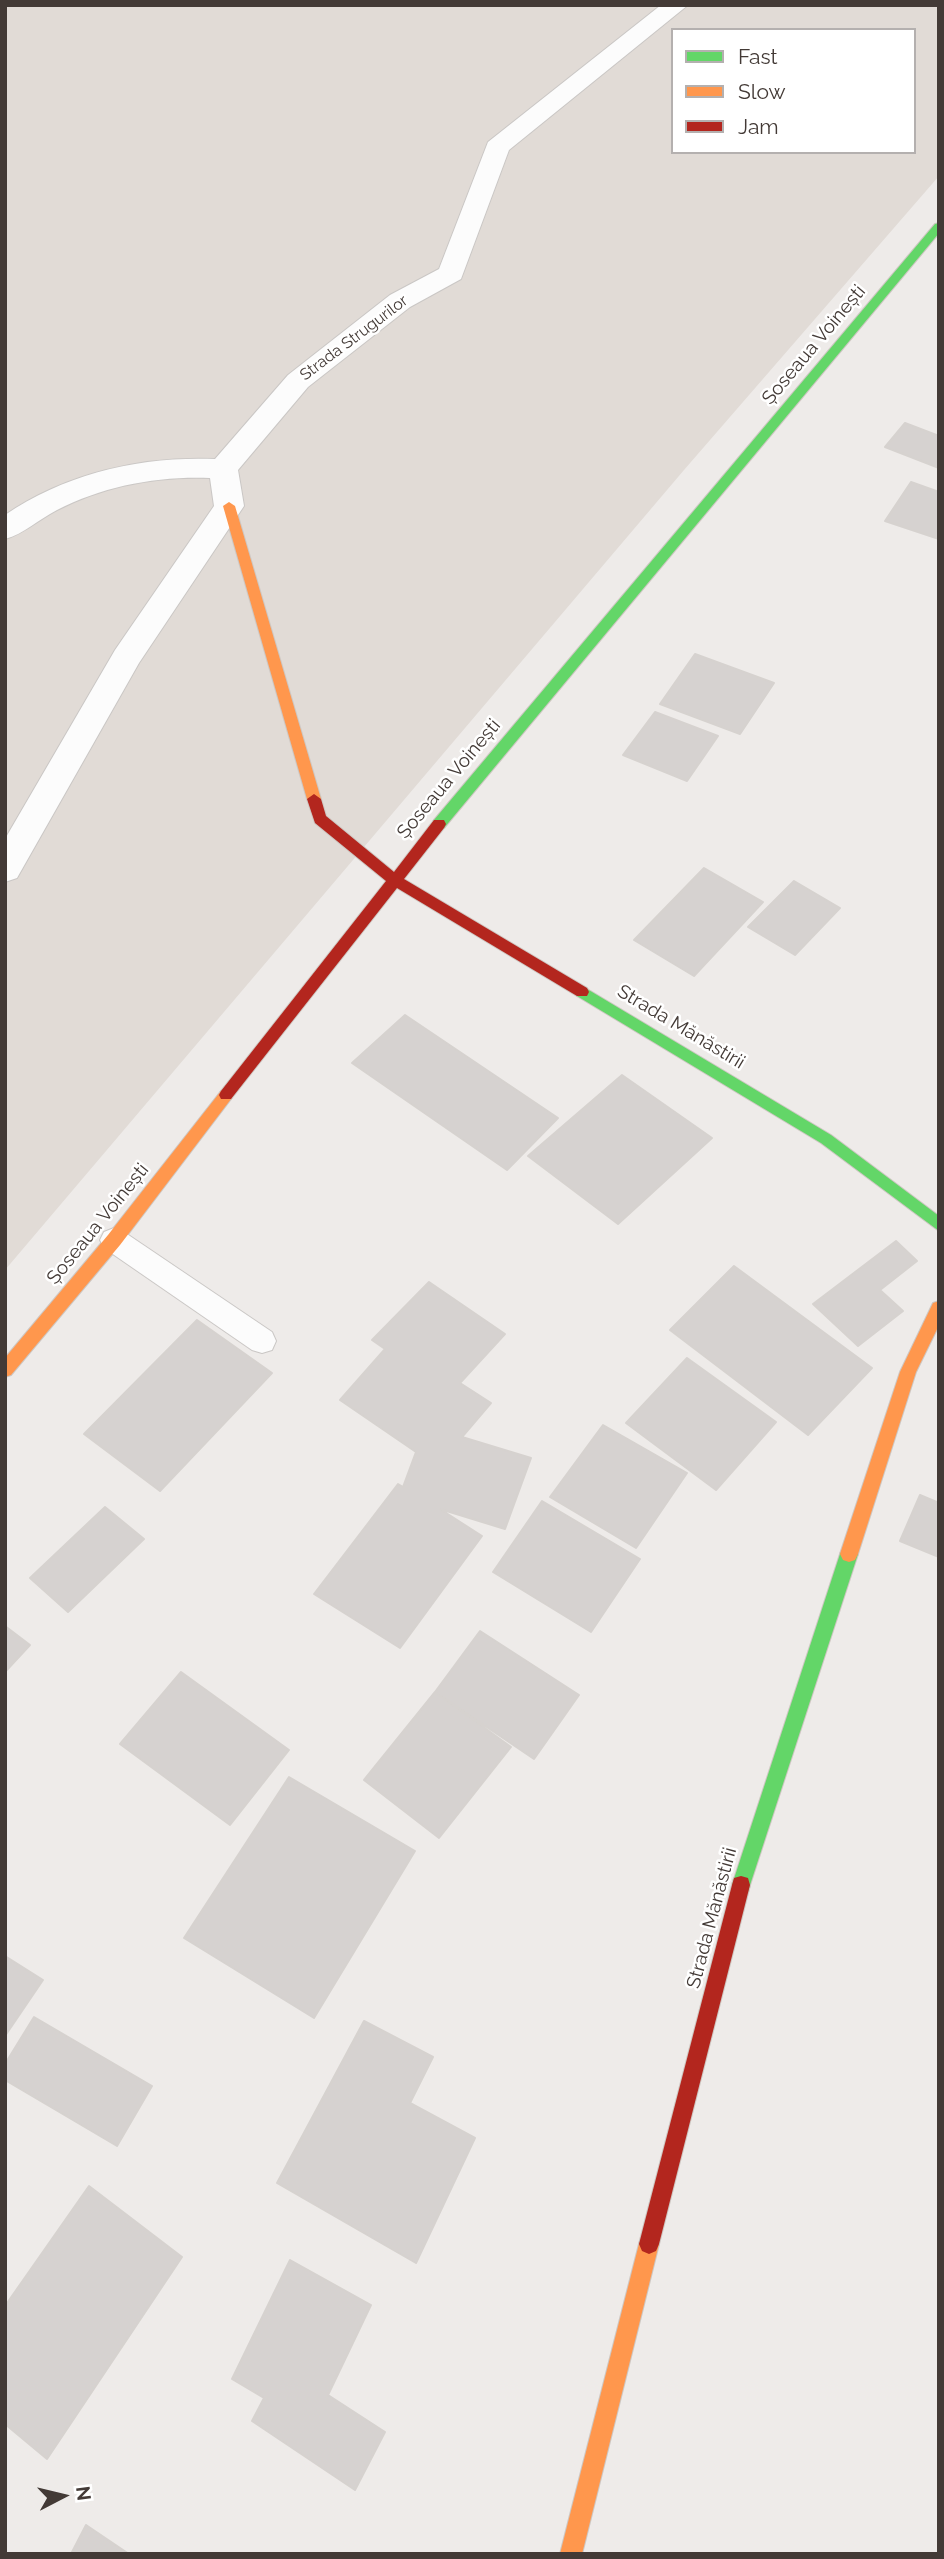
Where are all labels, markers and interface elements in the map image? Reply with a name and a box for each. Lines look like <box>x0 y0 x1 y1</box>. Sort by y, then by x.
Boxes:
legend <box>671 28 916 154</box>
text: Fast <box>738 44 778 69</box>
text: Slow <box>738 79 786 104</box>
text: Jam <box>738 114 779 139</box>
street label: Șoseaua Voinești <box>757 281 871 409</box>
street label: Strada Strugurilor <box>296 291 412 385</box>
street label: Șoseaua Voinești <box>392 715 506 843</box>
street label: Strada Mănăstirii <box>613 980 749 1074</box>
street label: Șoseaua Voinești <box>42 1159 154 1289</box>
street label: Strada Mănăstirii <box>682 1845 742 1991</box>
north arrow <box>28 2461 98 2531</box>
text: N <box>72 2485 96 2502</box>

